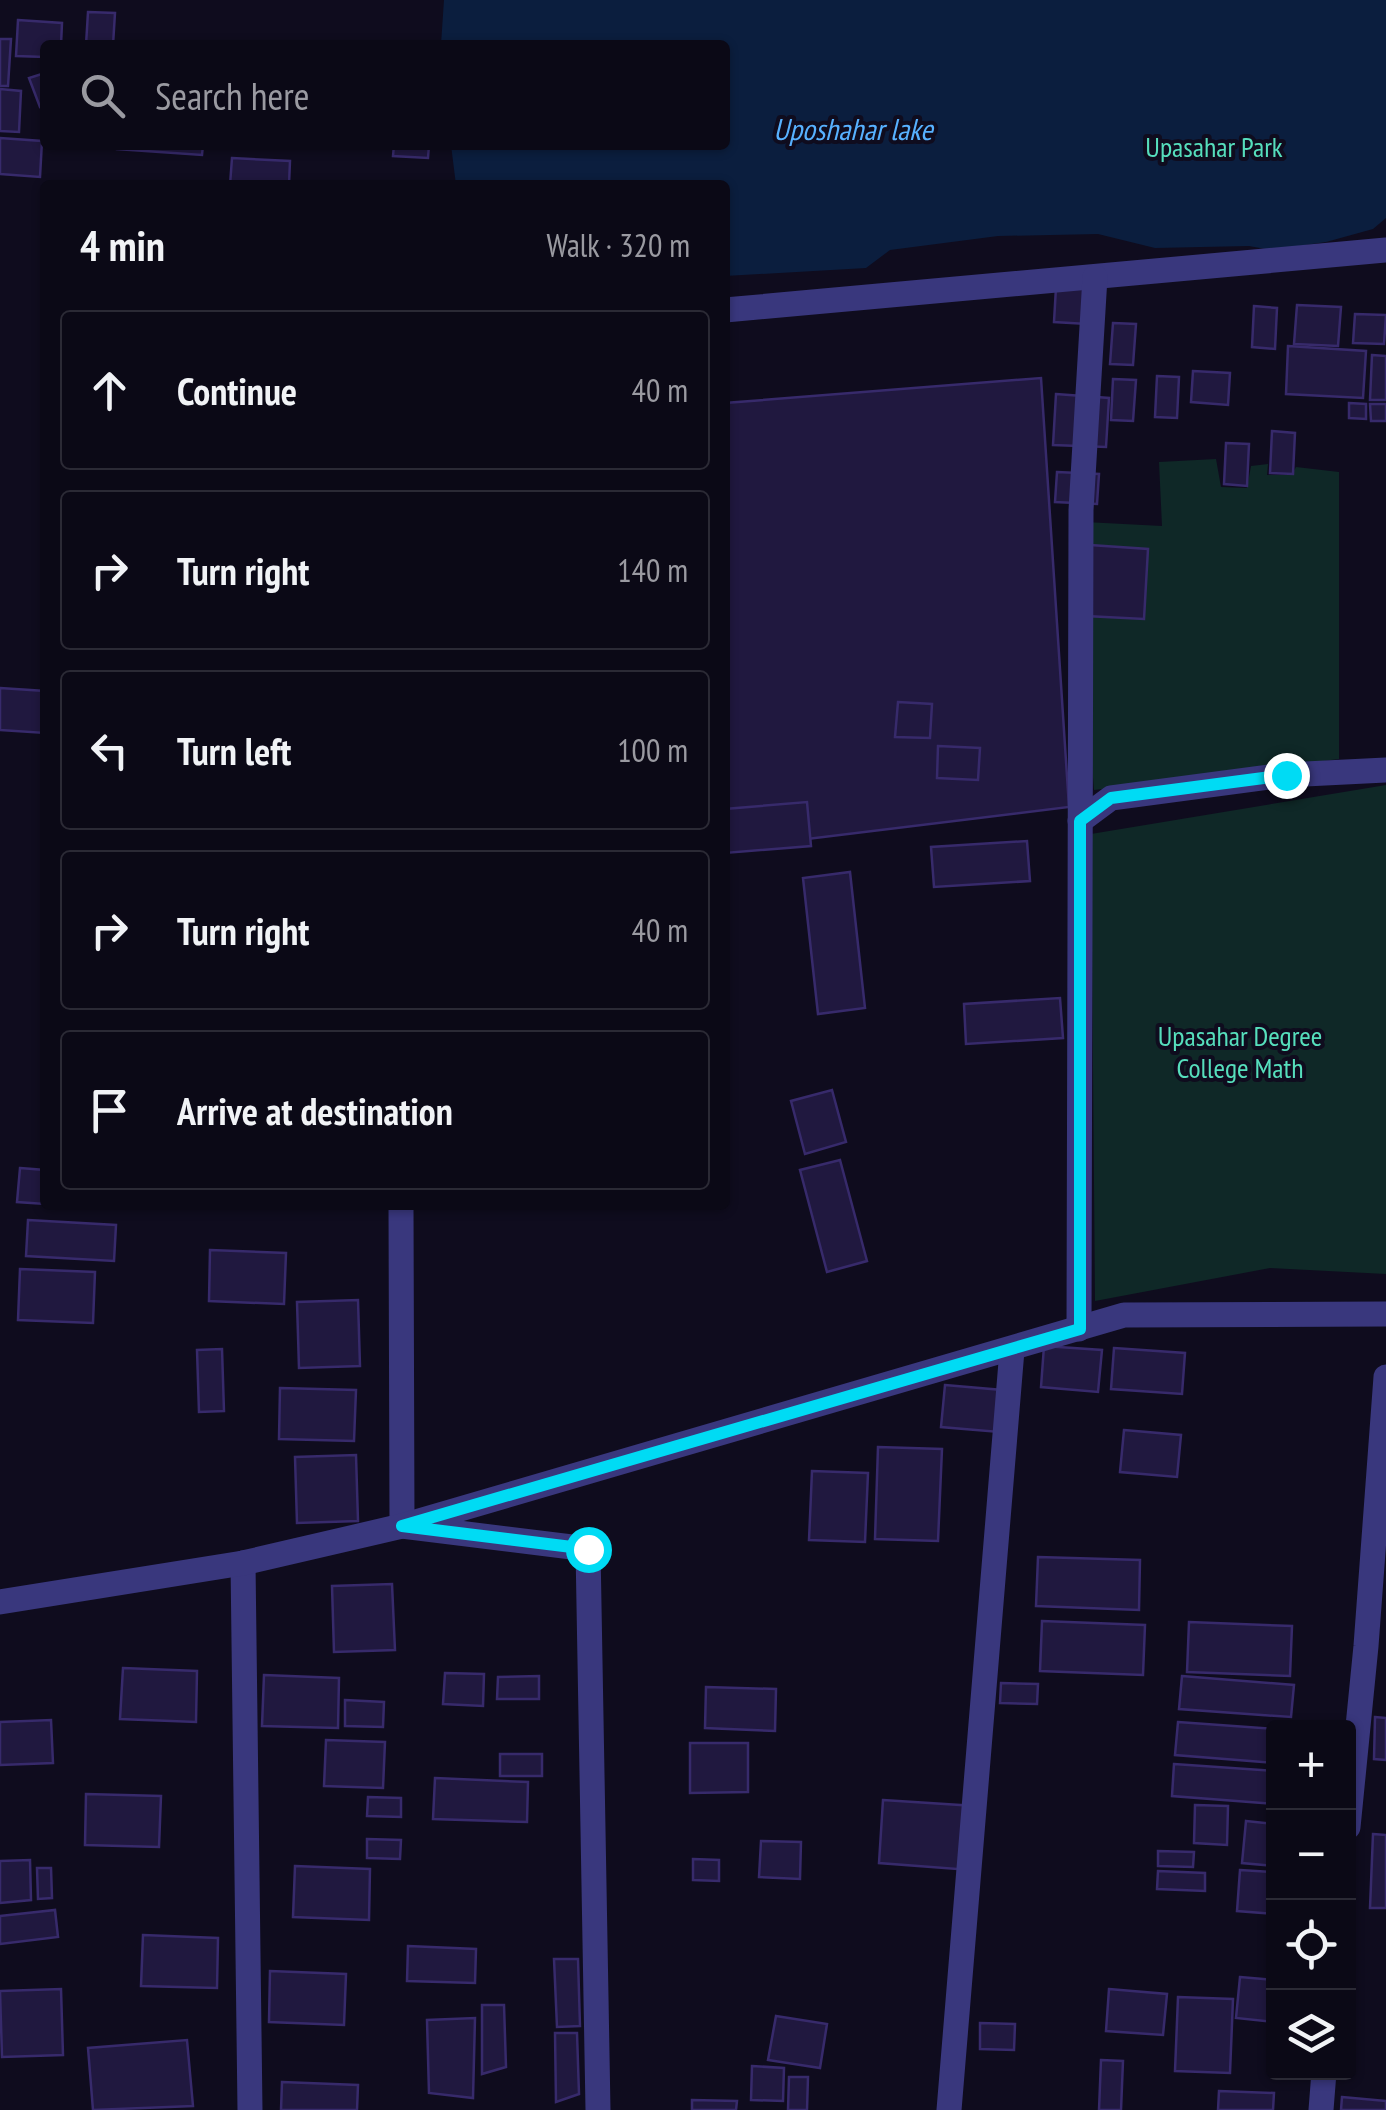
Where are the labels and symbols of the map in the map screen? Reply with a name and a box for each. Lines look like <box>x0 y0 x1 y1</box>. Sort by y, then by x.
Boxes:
water label: Uposhahar lake <box>773 109 934 148</box>
park label: Upasahar Park <box>1145 128 1283 165</box>
route end <box>1264 753 1310 799</box>
park label: Upasahar Degree College Math <box>1158 1017 1322 1086</box>
route start <box>566 1527 612 1573</box>

